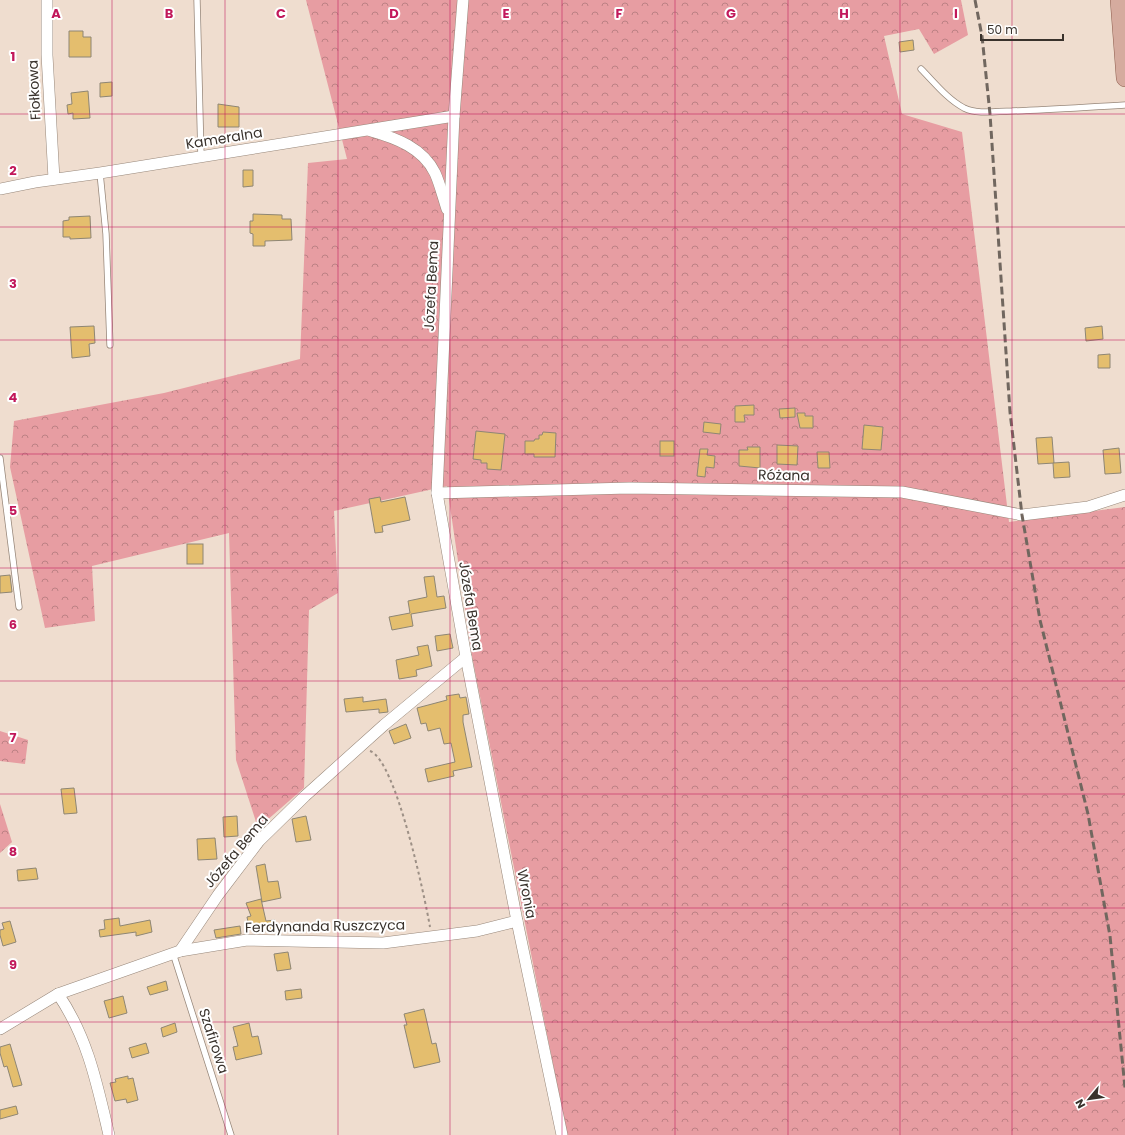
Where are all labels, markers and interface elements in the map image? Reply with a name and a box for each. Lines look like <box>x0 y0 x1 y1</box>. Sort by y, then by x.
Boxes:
text: A <box>51 4 61 23</box>
text: B <box>165 4 174 23</box>
text: C <box>276 4 286 23</box>
text: D <box>389 4 399 23</box>
text: E <box>502 4 510 23</box>
text: F <box>615 4 623 23</box>
text: G <box>726 4 736 23</box>
text: H <box>839 4 849 23</box>
text: I <box>954 4 958 23</box>
scale bar <box>981 16 1063 42</box>
text: 50 m <box>987 21 1018 38</box>
text: 1 <box>11 47 15 66</box>
street label: Fiołkowa <box>22 59 46 121</box>
street label: Kameralna <box>184 122 264 154</box>
text: 2 <box>9 161 17 180</box>
street label: Józefa Bema <box>419 240 443 332</box>
text: 3 <box>9 274 17 293</box>
text: 4 <box>9 388 18 407</box>
street label: Różana <box>758 465 810 485</box>
text: 5 <box>9 501 17 520</box>
street label: Józefa Bema <box>454 560 488 652</box>
text: 6 <box>9 615 17 634</box>
text: 7 <box>10 728 17 747</box>
street label: Józefa Bema <box>199 810 273 892</box>
text: 8 <box>9 842 17 861</box>
street label: Wronia <box>512 868 542 920</box>
street label: Ferdynanda Ruszczyca <box>245 915 405 937</box>
text: 9 <box>9 955 17 974</box>
street label: Szafirowa <box>194 1006 234 1076</box>
north arrow <box>1069 1079 1109 1119</box>
text: N <box>1071 1096 1089 1111</box>

